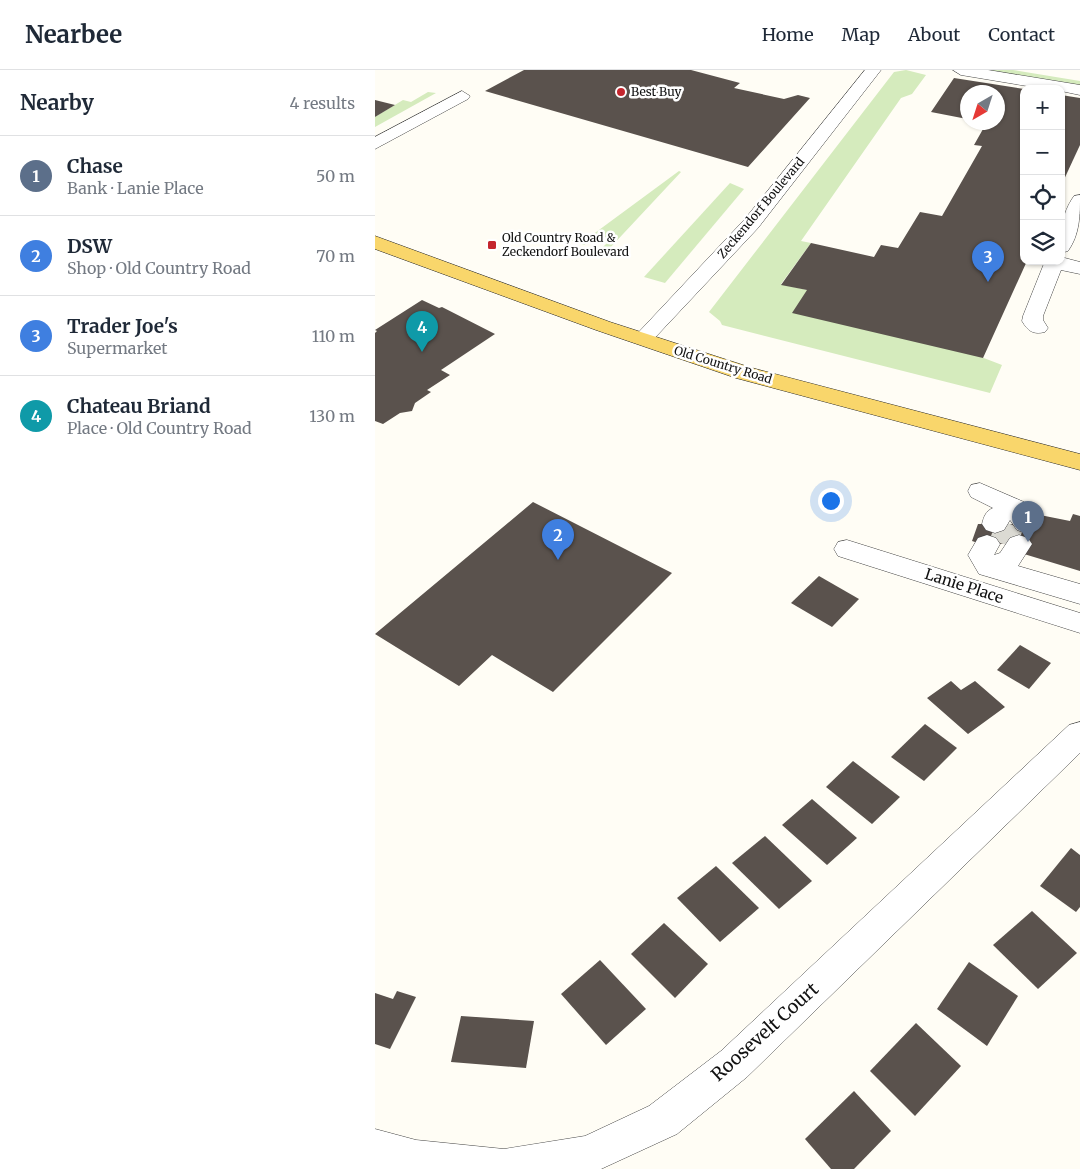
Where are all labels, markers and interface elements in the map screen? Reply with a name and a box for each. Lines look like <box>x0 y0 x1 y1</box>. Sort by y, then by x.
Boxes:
text: Nearbee <box>25 19 122 50</box>
text: Home <box>762 23 814 46</box>
text: Map <box>842 23 880 46</box>
text: About <box>908 23 960 46</box>
text: Contact <box>988 23 1055 46</box>
place label: Best Buy <box>631 84 681 99</box>
north arrow <box>960 85 1005 130</box>
map controls <box>1020 85 1065 265</box>
button: + <box>1020 85 1065 130</box>
marker: Best Buy <box>615 86 627 98</box>
text: Nearby <box>20 89 94 116</box>
text: 4 results <box>289 93 355 113</box>
button: − <box>1020 130 1065 175</box>
text: Chase <box>67 154 123 178</box>
street label: Zeckendorf Boulevard <box>714 154 807 261</box>
text: 1 <box>32 166 40 186</box>
text: 50 m <box>316 166 355 186</box>
button: locate <box>1020 175 1065 220</box>
text: Bank · Lanie Place <box>67 178 204 198</box>
button: layers <box>1020 220 1065 265</box>
place label: Old Country Road & Zeckendorf Boulevard <box>502 230 629 259</box>
text: DSW <box>67 234 112 258</box>
marker: Old Country Road & Zeckendorf Boulevard <box>486 239 498 251</box>
pin: 3 <box>972 241 1004 282</box>
text: 2 <box>31 246 41 266</box>
text: 70 m <box>316 246 355 266</box>
text: Shop · Old Country Road <box>67 258 251 278</box>
pin: 4 <box>406 311 438 352</box>
text: Trader Joe's <box>67 314 178 338</box>
text: 3 <box>31 326 41 346</box>
text: 110 m <box>312 326 355 346</box>
text: Supermarket <box>67 338 168 358</box>
street label: Old Country Road <box>672 343 774 387</box>
text: Chateau Briand <box>67 394 211 418</box>
text: 4 <box>31 406 41 426</box>
text: 130 m <box>309 406 355 426</box>
text: Place · Old Country Road <box>67 418 252 438</box>
your location <box>818 488 844 514</box>
pin: 1 <box>1012 501 1044 542</box>
pin: 2 <box>542 519 574 560</box>
street label: Lanie Place <box>922 564 1006 607</box>
street label: Roosevelt Court <box>706 977 823 1086</box>

